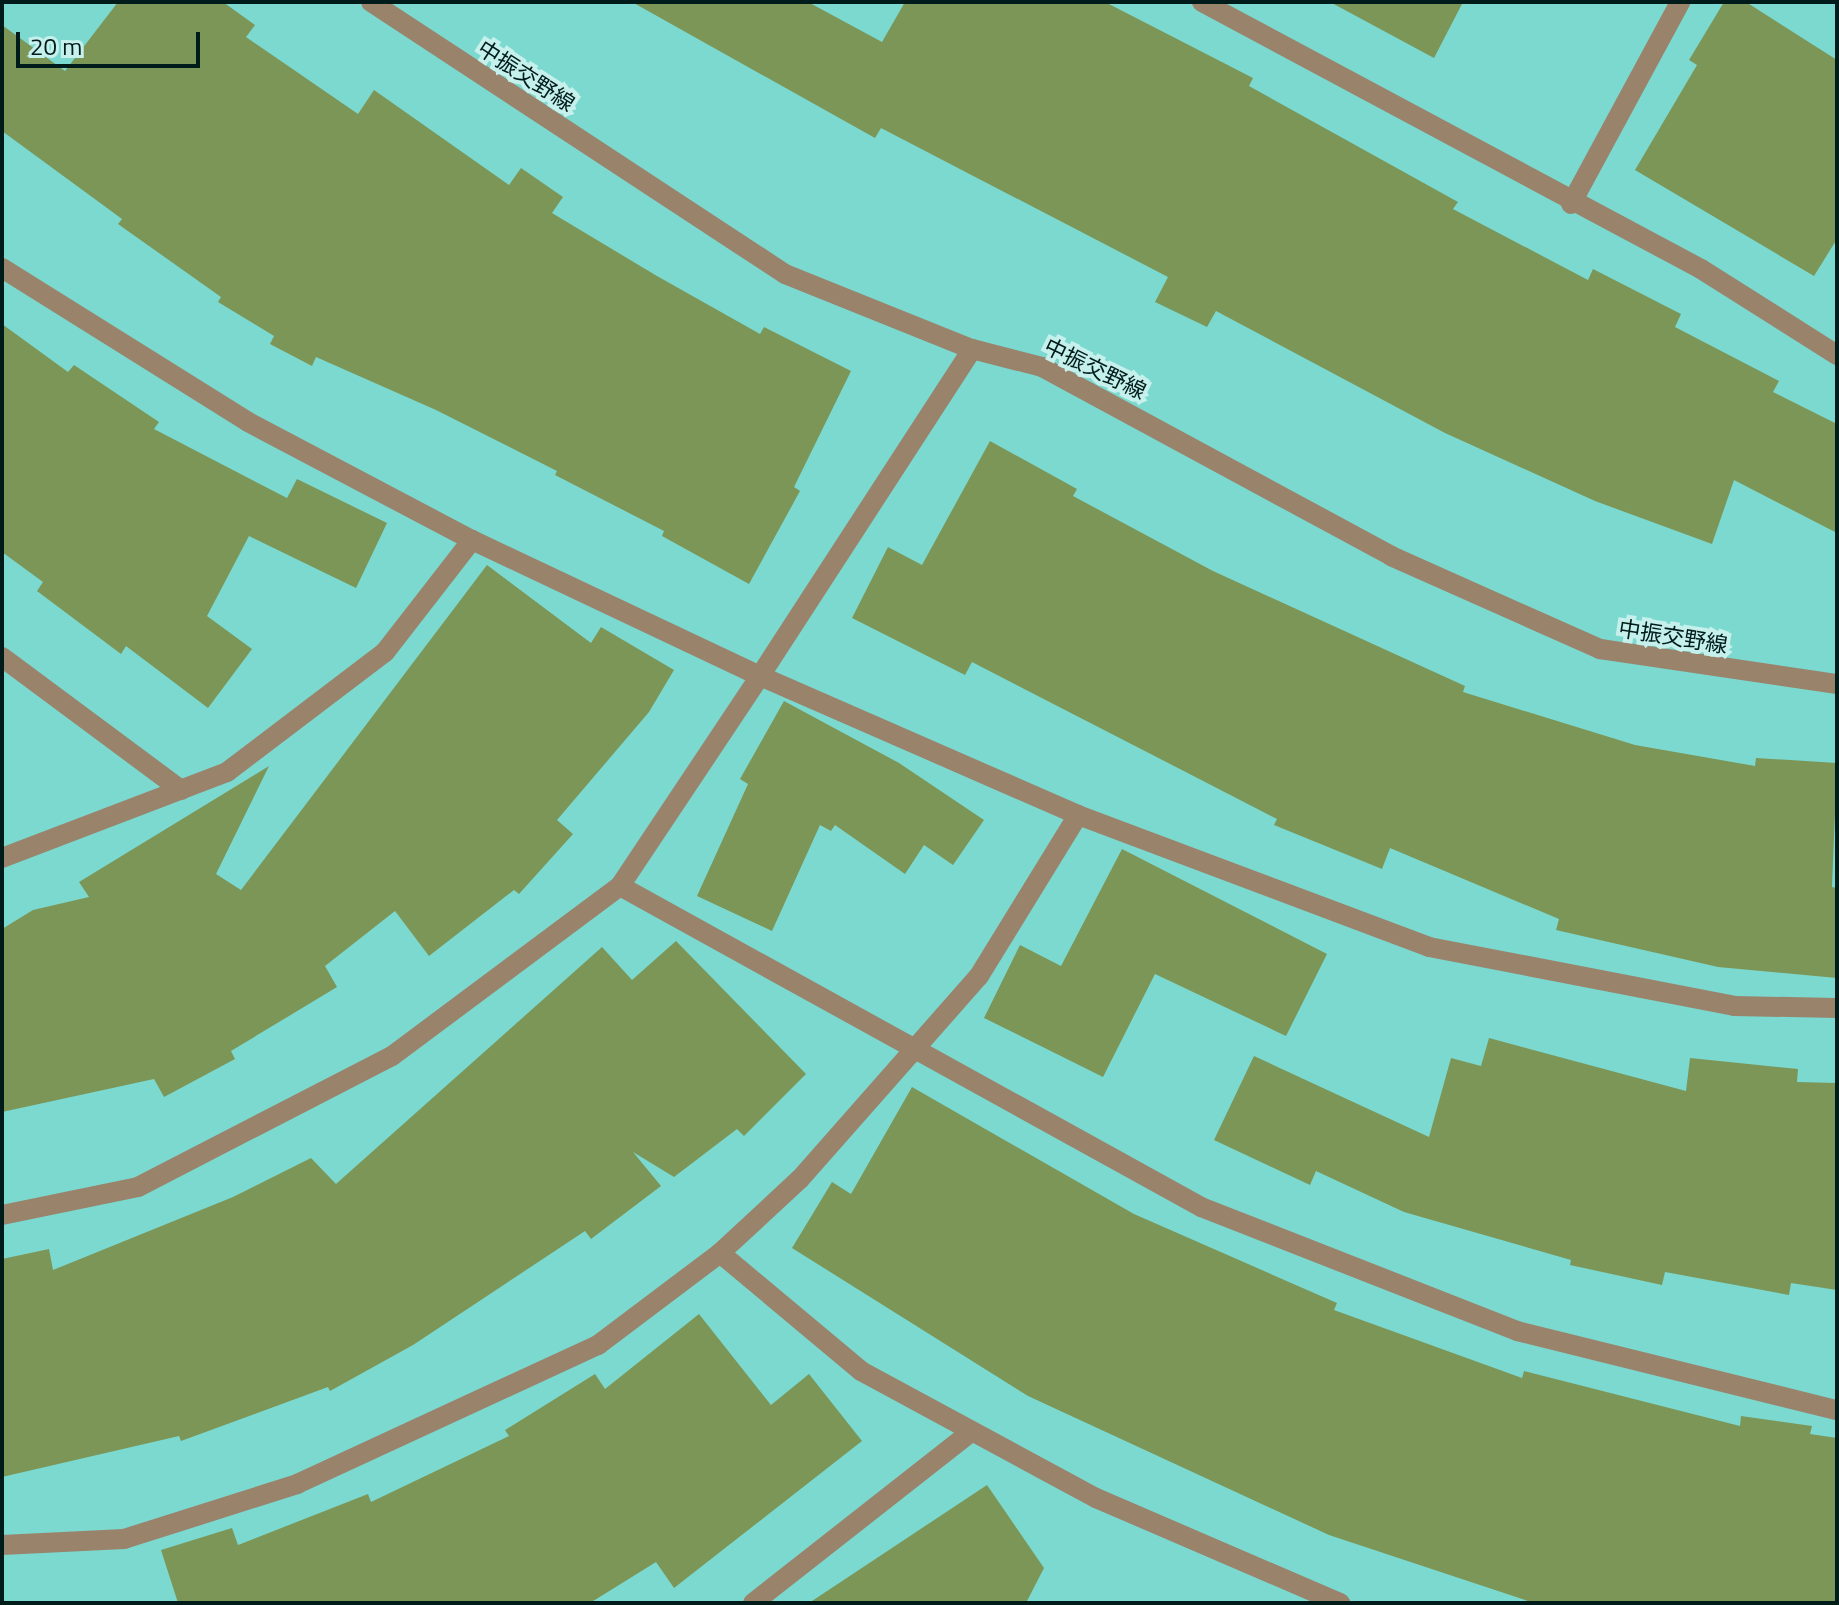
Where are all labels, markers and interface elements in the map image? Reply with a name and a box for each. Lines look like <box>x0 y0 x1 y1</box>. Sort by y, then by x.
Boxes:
scale bar <box>20 16 204 66</box>
text: 20 m <box>30 28 82 64</box>
street label: 中振交野線 <box>473 35 579 117</box>
street label: 中振交野線 <box>1040 333 1150 405</box>
street label: 中振交野線 <box>1617 615 1729 659</box>

